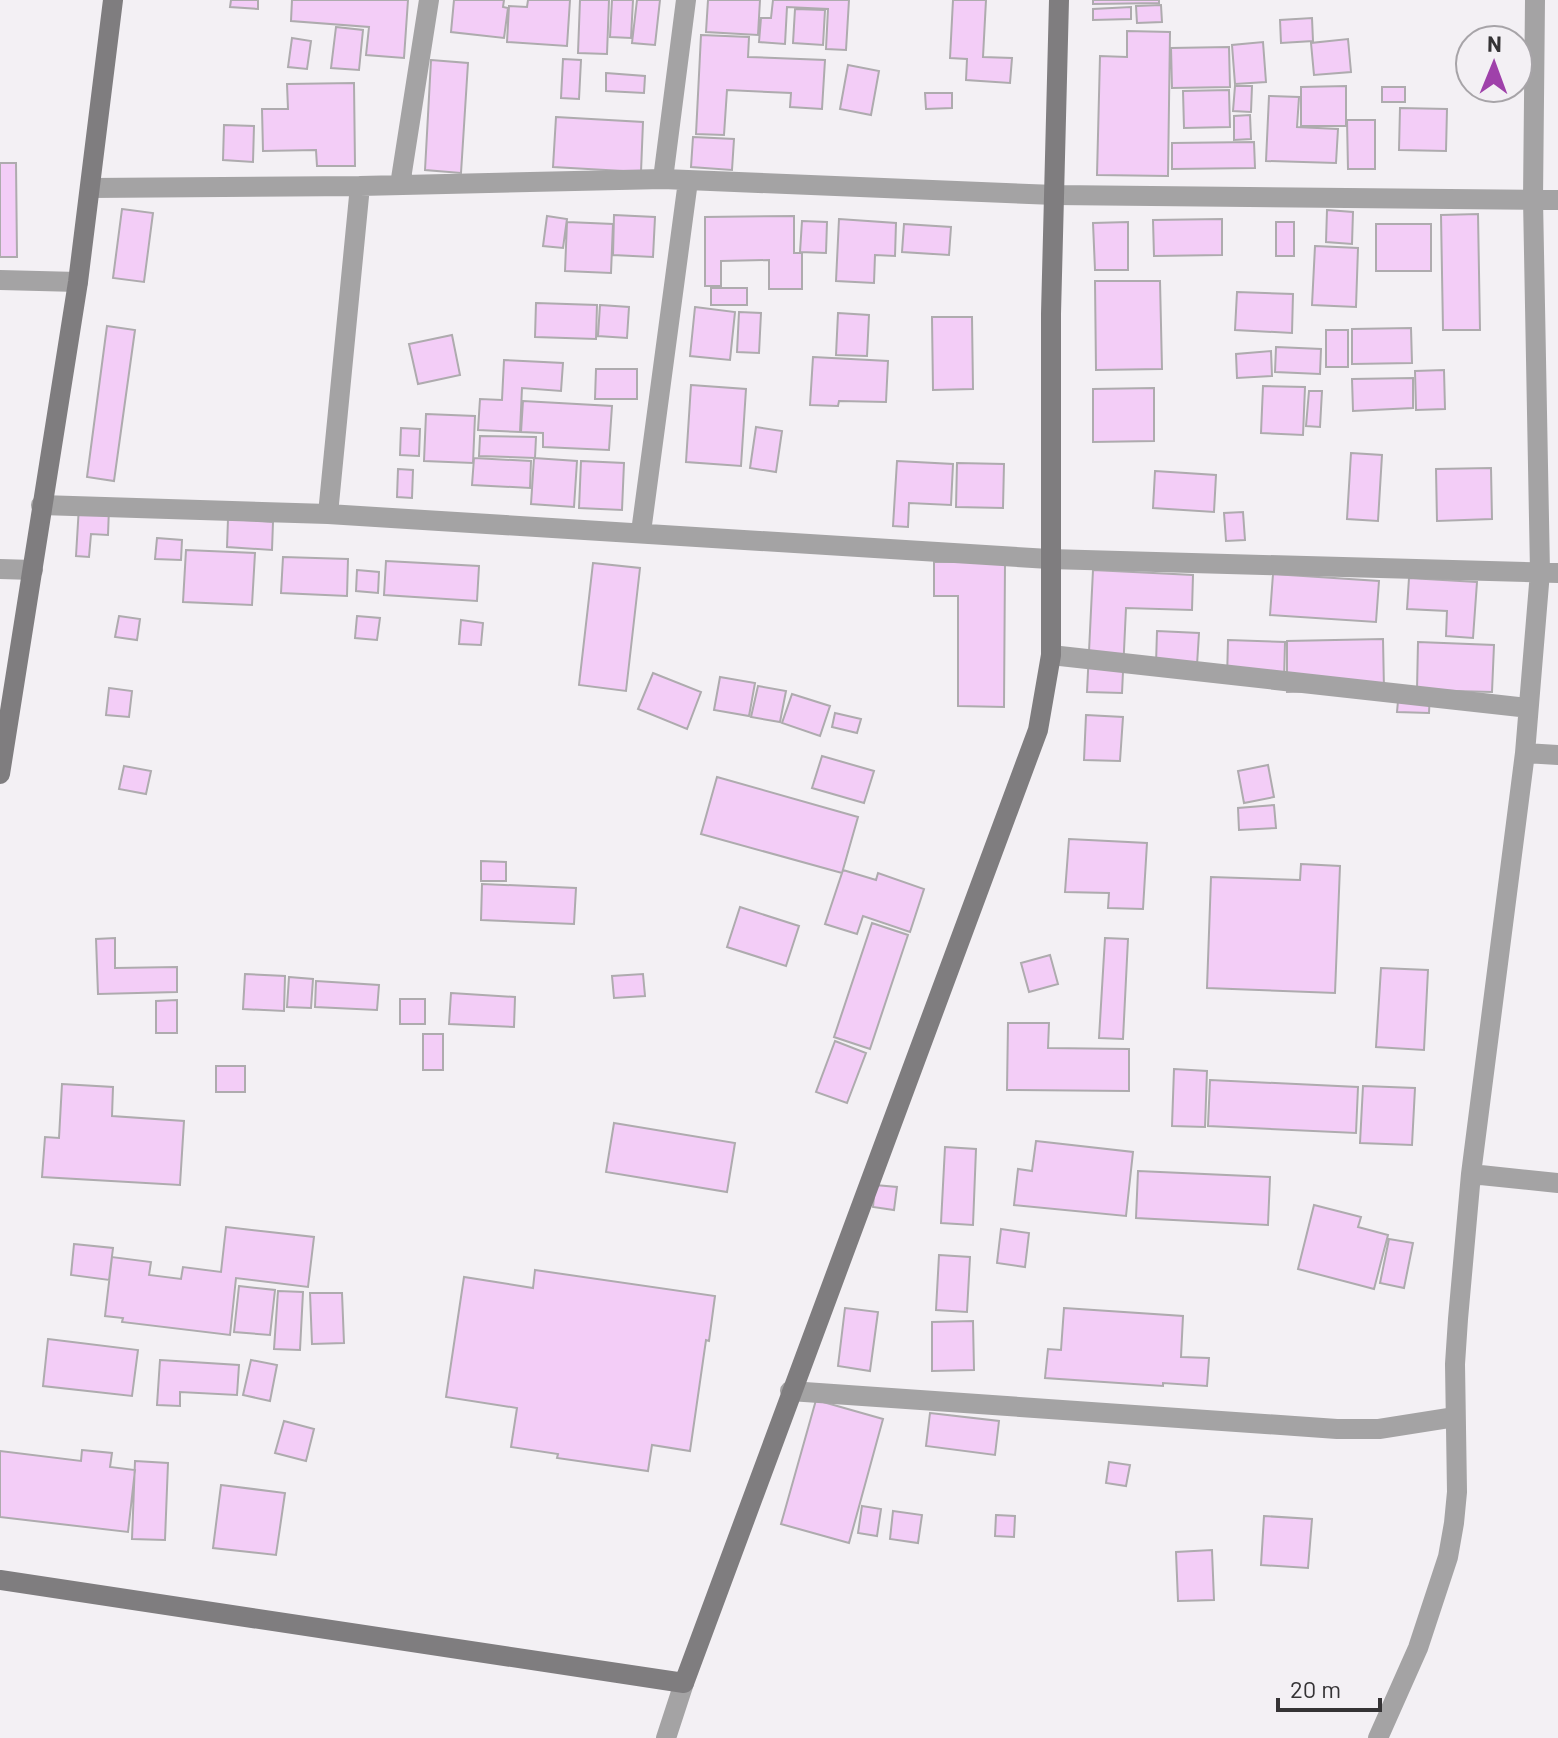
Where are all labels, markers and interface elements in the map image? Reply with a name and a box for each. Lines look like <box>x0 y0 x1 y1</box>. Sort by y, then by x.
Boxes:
north arrow <box>1454 24 1534 104</box>
text: N <box>1487 30 1502 56</box>
scale bar <box>1278 1662 1380 1712</box>
text: 20 m <box>1290 1674 1341 1703</box>

